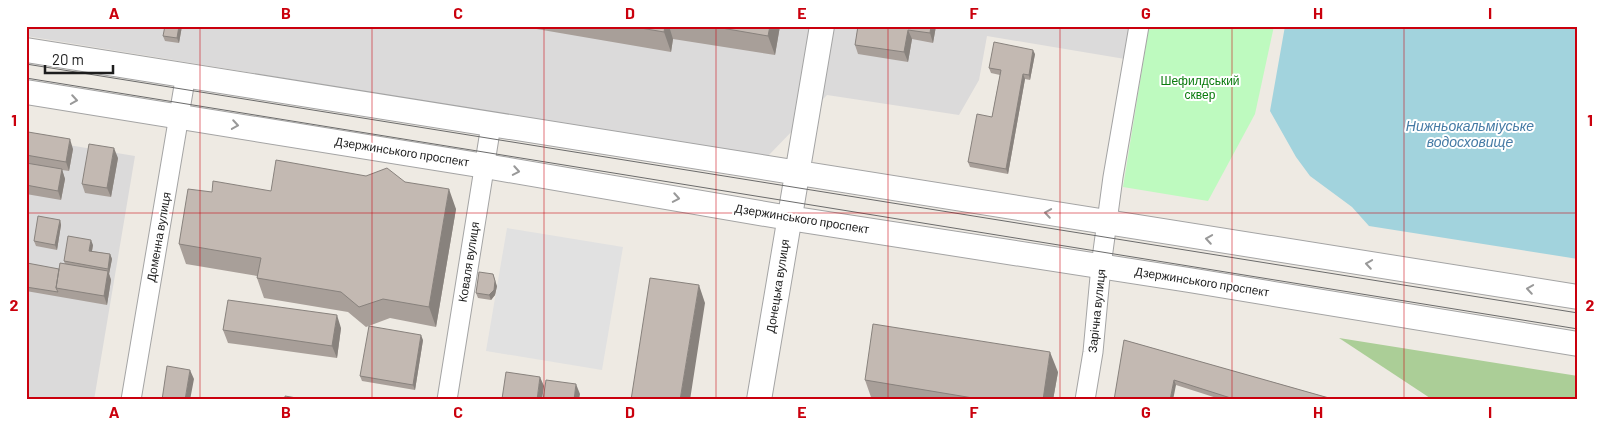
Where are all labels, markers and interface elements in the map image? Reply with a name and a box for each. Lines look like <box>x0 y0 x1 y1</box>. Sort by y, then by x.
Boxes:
text: A <box>109 3 120 22</box>
text: B <box>281 3 291 22</box>
text: C <box>453 3 463 22</box>
text: D <box>625 3 635 22</box>
text: E <box>797 3 807 22</box>
text: F <box>970 3 979 22</box>
text: G <box>1141 3 1151 22</box>
text: H <box>1313 3 1323 22</box>
text: I <box>1488 3 1492 22</box>
scale bar <box>45 42 112 74</box>
text: 20 m <box>52 50 84 68</box>
park label: Шефилдський сквер <box>1160 73 1240 102</box>
one-way arrow <box>70 94 79 104</box>
text: 1 <box>11 110 17 129</box>
text: 1 <box>1587 110 1593 129</box>
water label: Нижньокальміуське водосховище <box>1406 117 1534 150</box>
one-way arrow <box>230 120 239 130</box>
street label: Дзержинського проспект <box>334 133 471 170</box>
one-way arrow <box>513 165 521 176</box>
street label: Доменна вулиця <box>143 191 174 283</box>
one-way arrow <box>672 193 681 203</box>
street label: Дзержинського проспект <box>734 200 871 237</box>
one-way arrow <box>1044 209 1052 219</box>
street label: Коваля вулиця <box>455 221 482 303</box>
one-way arrow <box>1204 234 1213 244</box>
street label: Донецька вулиця <box>763 238 792 334</box>
one-way arrow <box>1365 259 1373 270</box>
street label: Дзержинського проспект <box>1134 263 1271 300</box>
street label: Зарічна вулиця <box>1085 268 1108 354</box>
one-way arrow <box>1525 285 1534 295</box>
text: 2 <box>10 295 19 314</box>
text: 2 <box>1586 295 1595 314</box>
text: A <box>109 402 120 421</box>
text: B <box>281 402 291 421</box>
text: C <box>453 402 463 421</box>
text: D <box>625 402 635 421</box>
text: E <box>797 402 807 421</box>
text: F <box>970 402 979 421</box>
text: G <box>1141 402 1151 421</box>
text: H <box>1313 402 1323 421</box>
text: I <box>1488 402 1492 421</box>

